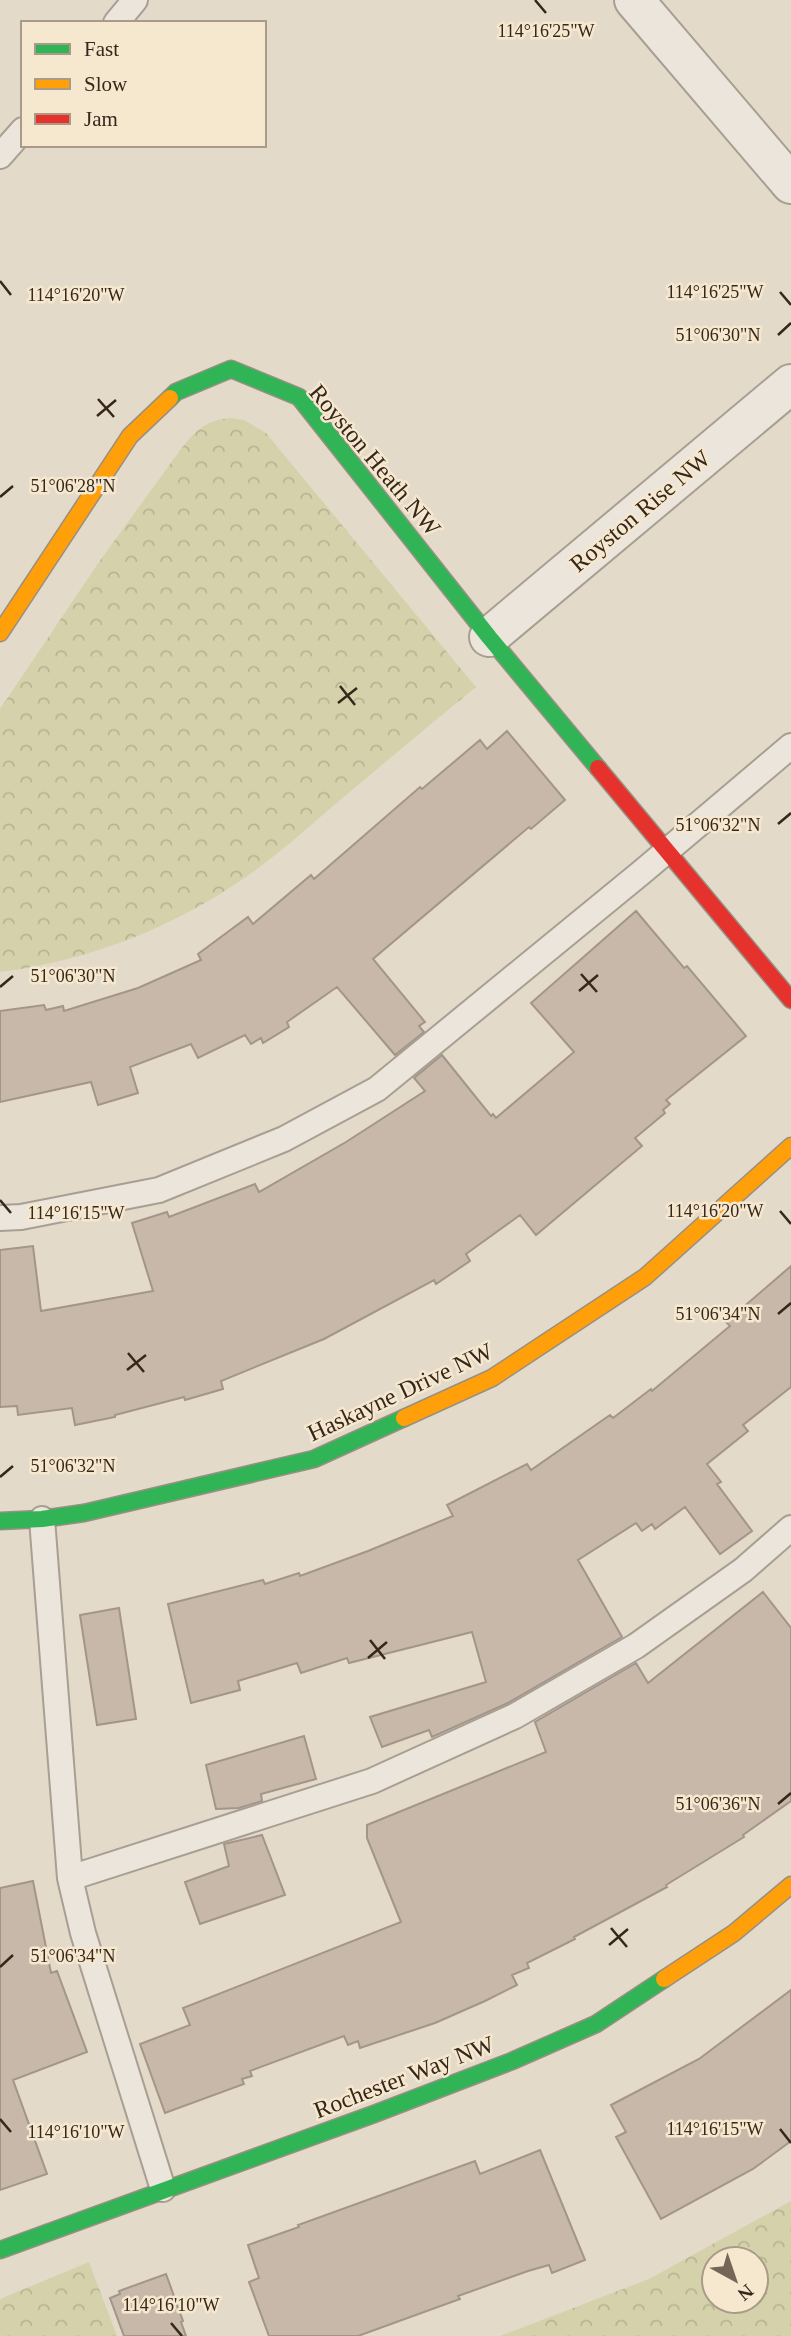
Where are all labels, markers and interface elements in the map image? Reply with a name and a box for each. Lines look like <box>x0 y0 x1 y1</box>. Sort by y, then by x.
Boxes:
legend <box>21 21 266 147</box>
text: 114°16'25"W <box>497 21 595 41</box>
text: Fast <box>84 37 119 61</box>
text: Slow <box>84 72 128 96</box>
text: Jam <box>84 107 118 131</box>
text: 114°16'25"W <box>666 282 764 302</box>
text: 114°16'20"W <box>27 285 125 305</box>
text: 51°06'30"N <box>676 325 760 345</box>
street label: Royston Heath NW <box>304 379 446 541</box>
street label: Royston Rise NW <box>565 445 716 577</box>
text: 51°06'28"N <box>31 476 115 496</box>
text: 51°06'32"N <box>676 815 760 835</box>
text: 51°06'30"N <box>31 966 115 986</box>
text: 114°16'20"W <box>666 1201 764 1221</box>
text: 114°16'15"W <box>27 1203 125 1223</box>
text: 51°06'34"N <box>676 1304 760 1324</box>
street label: Haskayne Drive NW <box>303 1338 497 1446</box>
text: 51°06'32"N <box>31 1456 115 1476</box>
text: 51°06'36"N <box>676 1794 760 1814</box>
text: 51°06'34"N <box>31 1946 115 1966</box>
street label: Rochester Way NW <box>310 2031 498 2123</box>
text: 114°16'15"W <box>666 2119 764 2139</box>
text: 114°16'10"W <box>27 2122 125 2142</box>
north arrow <box>700 2245 770 2315</box>
text: N <box>733 2280 758 2305</box>
text: 114°16'10"W <box>122 2295 220 2315</box>

